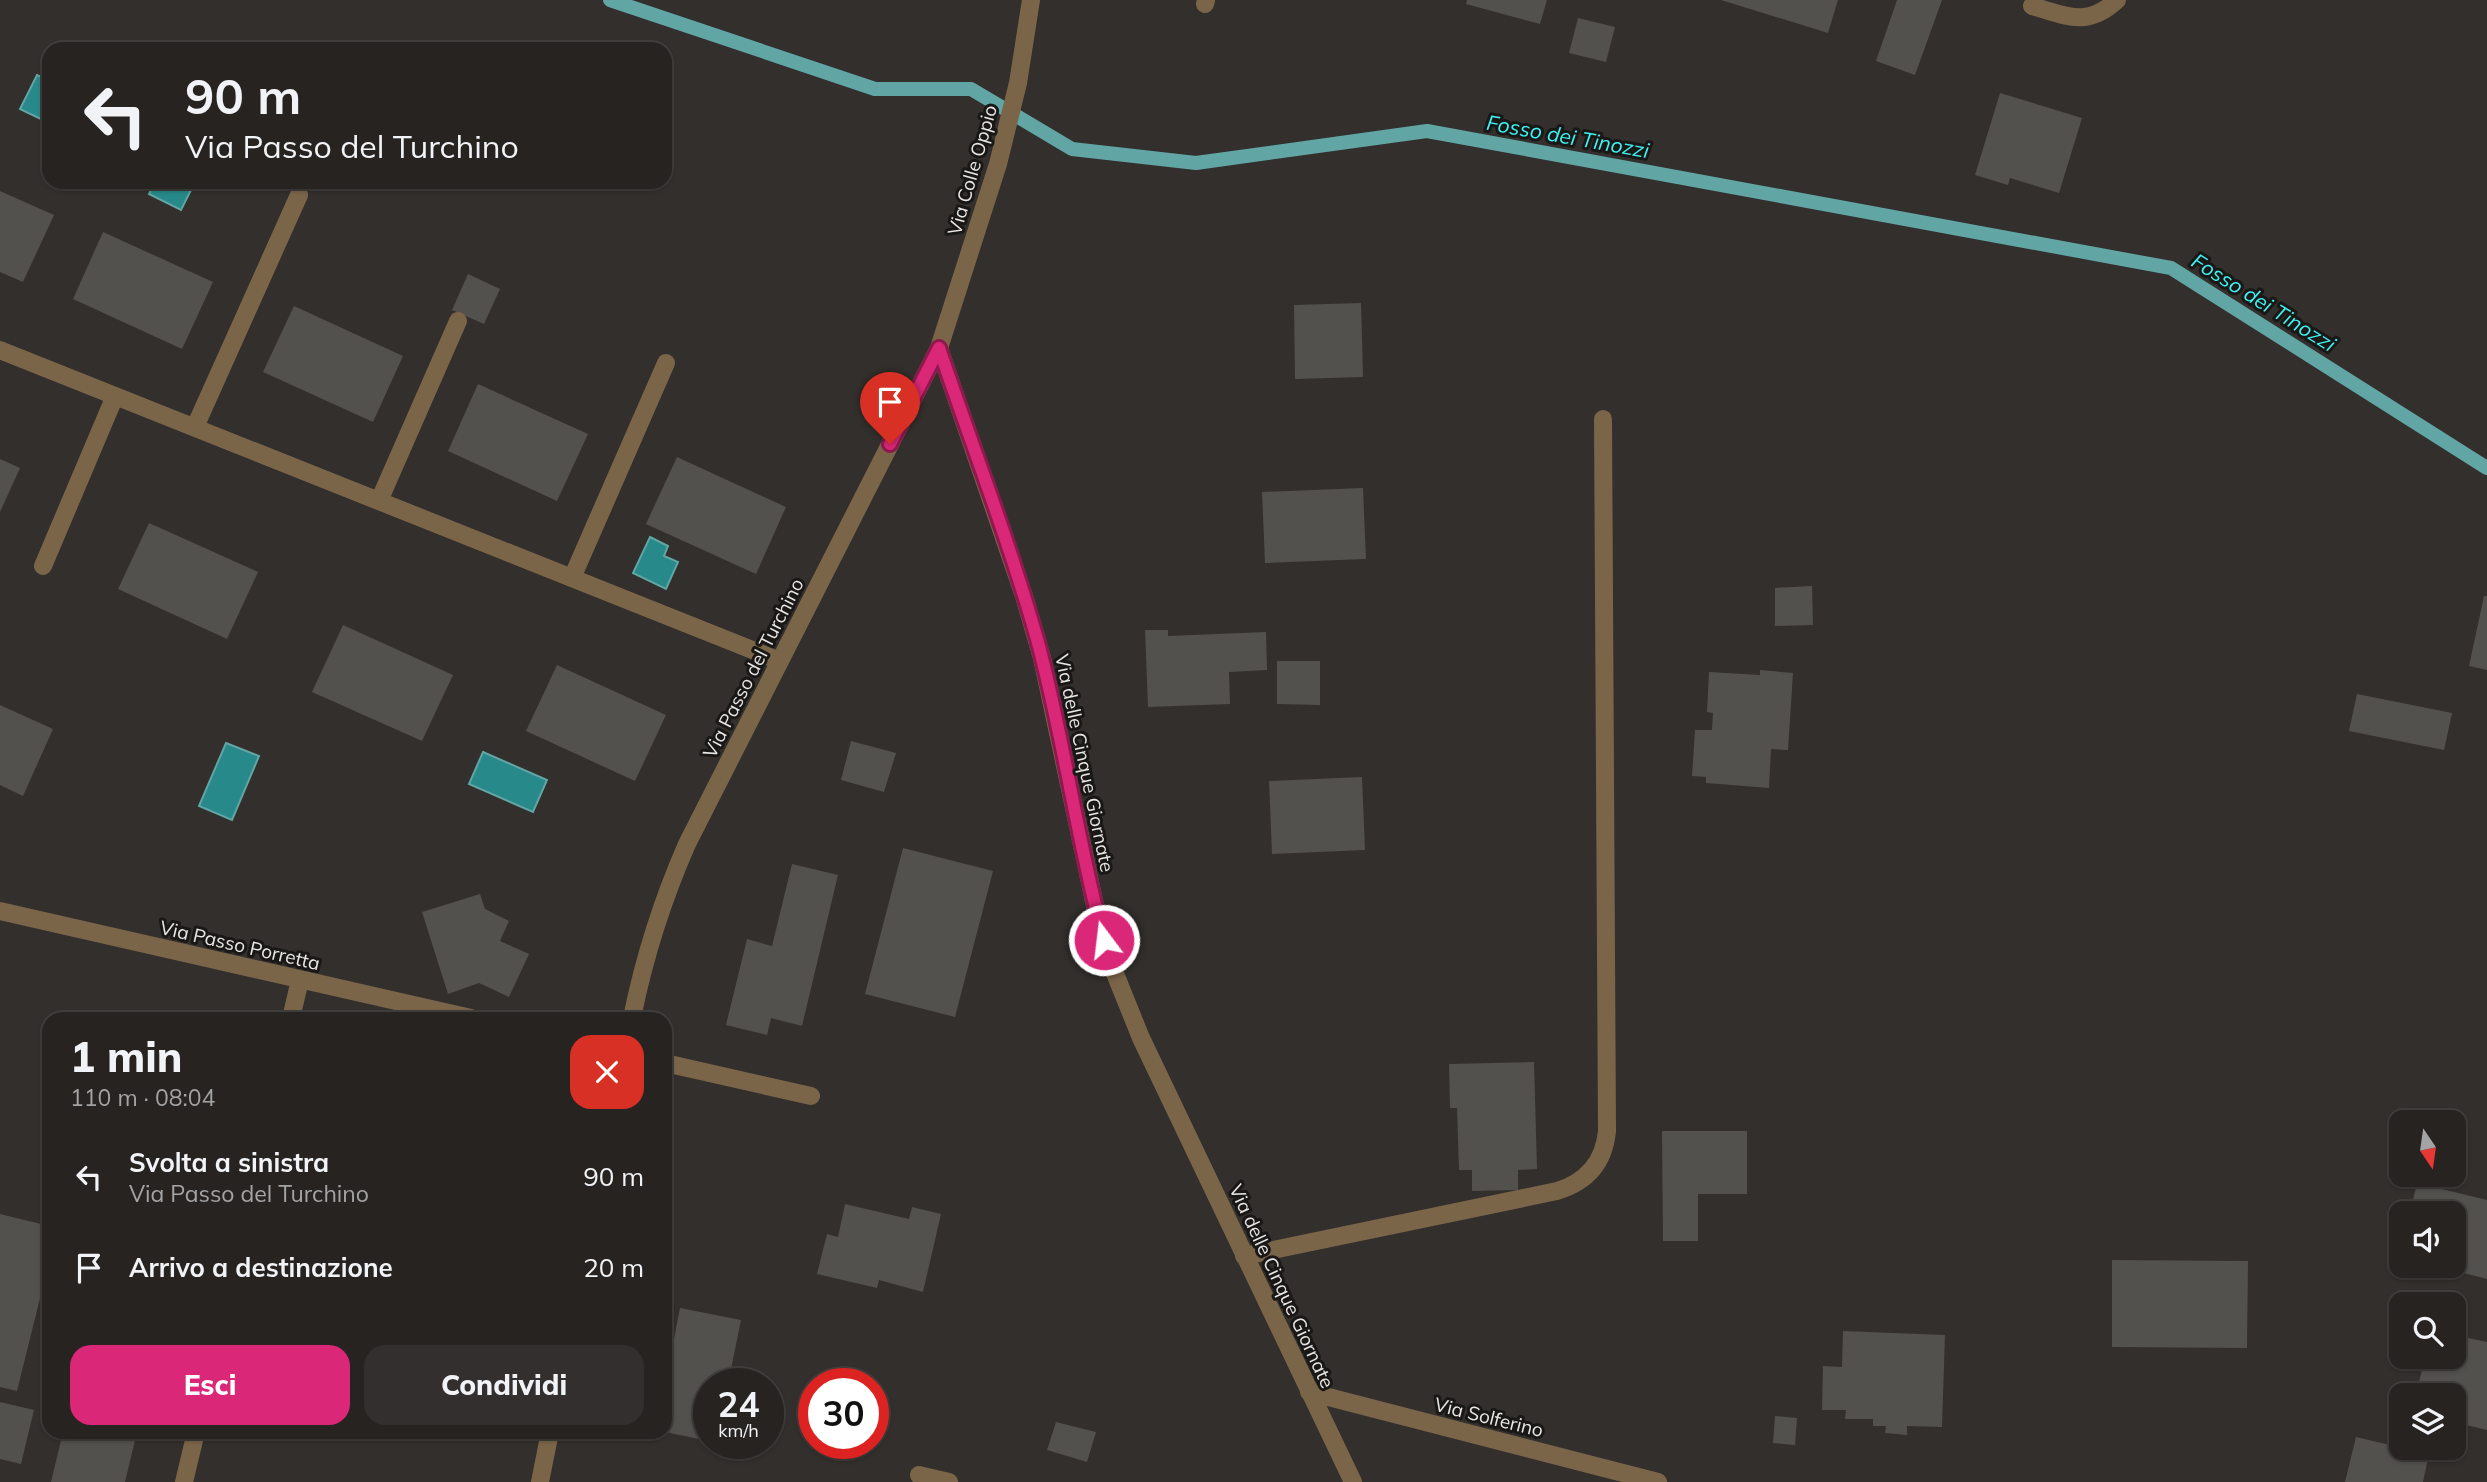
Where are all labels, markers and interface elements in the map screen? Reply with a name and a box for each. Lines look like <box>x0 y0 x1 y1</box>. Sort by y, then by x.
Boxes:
text: 90 m <box>185 65 301 126</box>
icon: left <box>70 70 161 161</box>
street label: Via Colle Oppio <box>942 102 1002 238</box>
water label: Fosso dei Tinozzi <box>1485 109 1652 163</box>
text: Via Passo del Turchino <box>185 126 519 166</box>
water label: Fosso dei Tinozzi <box>2187 247 2342 357</box>
pin <box>860 372 920 444</box>
icon: arrive <box>871 383 909 421</box>
street label: Via Passo del Turchino <box>697 574 809 762</box>
street label: Via delle Cinque Giornate <box>1050 652 1120 874</box>
position arrow <box>1067 903 1141 977</box>
street label: Via Passo Porretta <box>158 915 322 975</box>
text: 1 min <box>70 1030 183 1083</box>
button: close <box>570 1035 644 1109</box>
text: 110 m · 08:04 <box>70 1083 215 1112</box>
north arrow <box>2389 1110 2466 1186</box>
map controls <box>2389 1110 2466 1460</box>
text: Svolta a sinistra <box>129 1146 329 1179</box>
icon: left <box>70 1158 108 1196</box>
text: 90 m <box>583 1160 644 1193</box>
text: Via Passo del Turchino <box>129 1179 369 1208</box>
street label: Via delle Cinque Giornate <box>1224 1180 1340 1392</box>
button: sound <box>2389 1201 2466 1278</box>
icon: arrive <box>70 1249 108 1287</box>
text: Arrivo a destinazione <box>129 1251 393 1284</box>
text: 20 m <box>583 1251 644 1284</box>
button: search <box>2389 1292 2466 1369</box>
button: Esci <box>70 1345 350 1425</box>
button: Condividi <box>364 1345 644 1425</box>
speed limit sign: 30 <box>798 1368 889 1459</box>
text: 24 <box>717 1382 760 1426</box>
button: layers <box>2389 1383 2466 1460</box>
street label: Via Solferino <box>1432 1392 1546 1442</box>
text: km/h <box>718 1419 759 1442</box>

